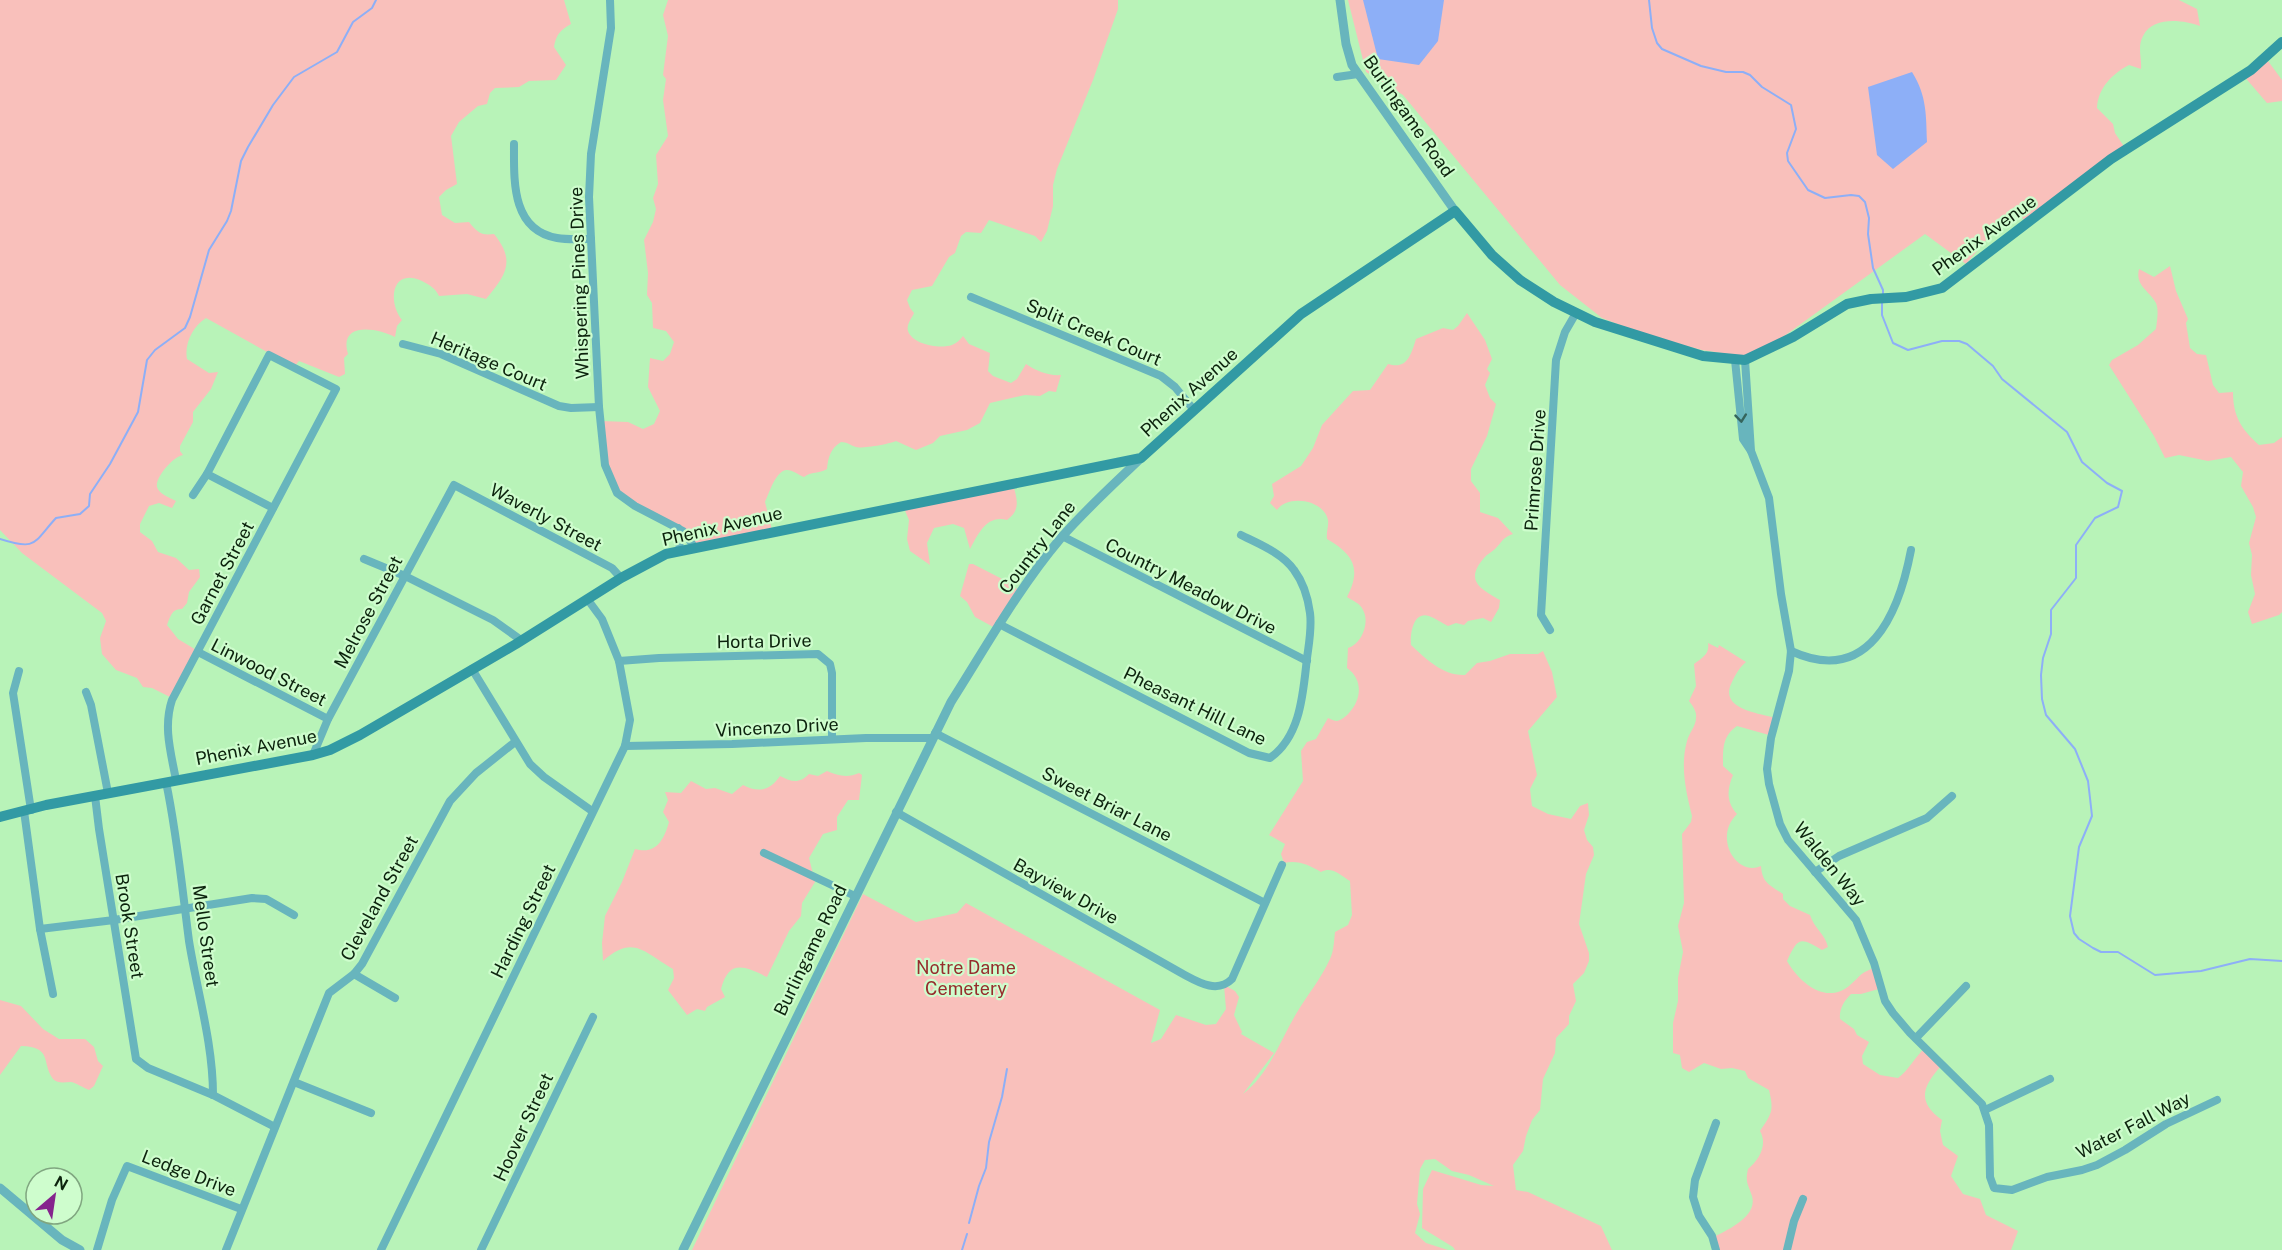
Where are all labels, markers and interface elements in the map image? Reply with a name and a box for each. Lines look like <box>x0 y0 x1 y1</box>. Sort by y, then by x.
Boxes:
street label: Burlingame Road <box>1359 51 1459 181</box>
street label: Whispering Pines Drive <box>565 186 593 380</box>
street label: Phenix Avenue <box>1928 190 2040 280</box>
street label: Split Creek Court <box>1023 294 1165 370</box>
street label: Heritage Court <box>428 327 550 395</box>
street label: Phenix Avenue <box>1136 343 1242 441</box>
street label: Primrose Drive <box>1520 408 1550 532</box>
one-way arrow <box>1734 414 1747 423</box>
street label: Waverly Street <box>486 479 606 555</box>
street label: Country Lane <box>994 496 1080 598</box>
street label: Phenix Avenue <box>660 502 784 550</box>
street label: Garnet Street <box>186 518 258 628</box>
street label: Country Meadow Drive <box>1102 534 1280 638</box>
street label: Melrose Street <box>329 552 407 672</box>
street label: Horta Drive <box>716 630 812 652</box>
street label: Linwood Street <box>208 634 330 710</box>
street label: Pheasant Hill Lane <box>1120 662 1270 750</box>
street label: Vincenzo Drive <box>715 713 839 741</box>
street label: Phenix Avenue <box>194 725 318 769</box>
street label: Sweet Briar Lane <box>1039 762 1175 846</box>
street label: Walden Way <box>1790 818 1871 911</box>
street label: Cleveland Street <box>336 832 422 964</box>
street label: Bayview Drive <box>1010 854 1122 928</box>
street label: Harding Street <box>486 860 560 982</box>
street label: Brook Street <box>111 872 149 980</box>
street label: Burlingame Road <box>769 881 851 1019</box>
street label: Mello Street <box>188 883 224 989</box>
park label: Notre Dame Cemetery <box>916 957 1016 999</box>
street label: Hoover Street <box>489 1070 557 1184</box>
street label: Water Fall Way <box>2073 1087 2194 1163</box>
street label: Ledge Drive <box>139 1145 239 1201</box>
north arrow <box>24 1166 84 1226</box>
text: N <box>51 1172 71 1195</box>

